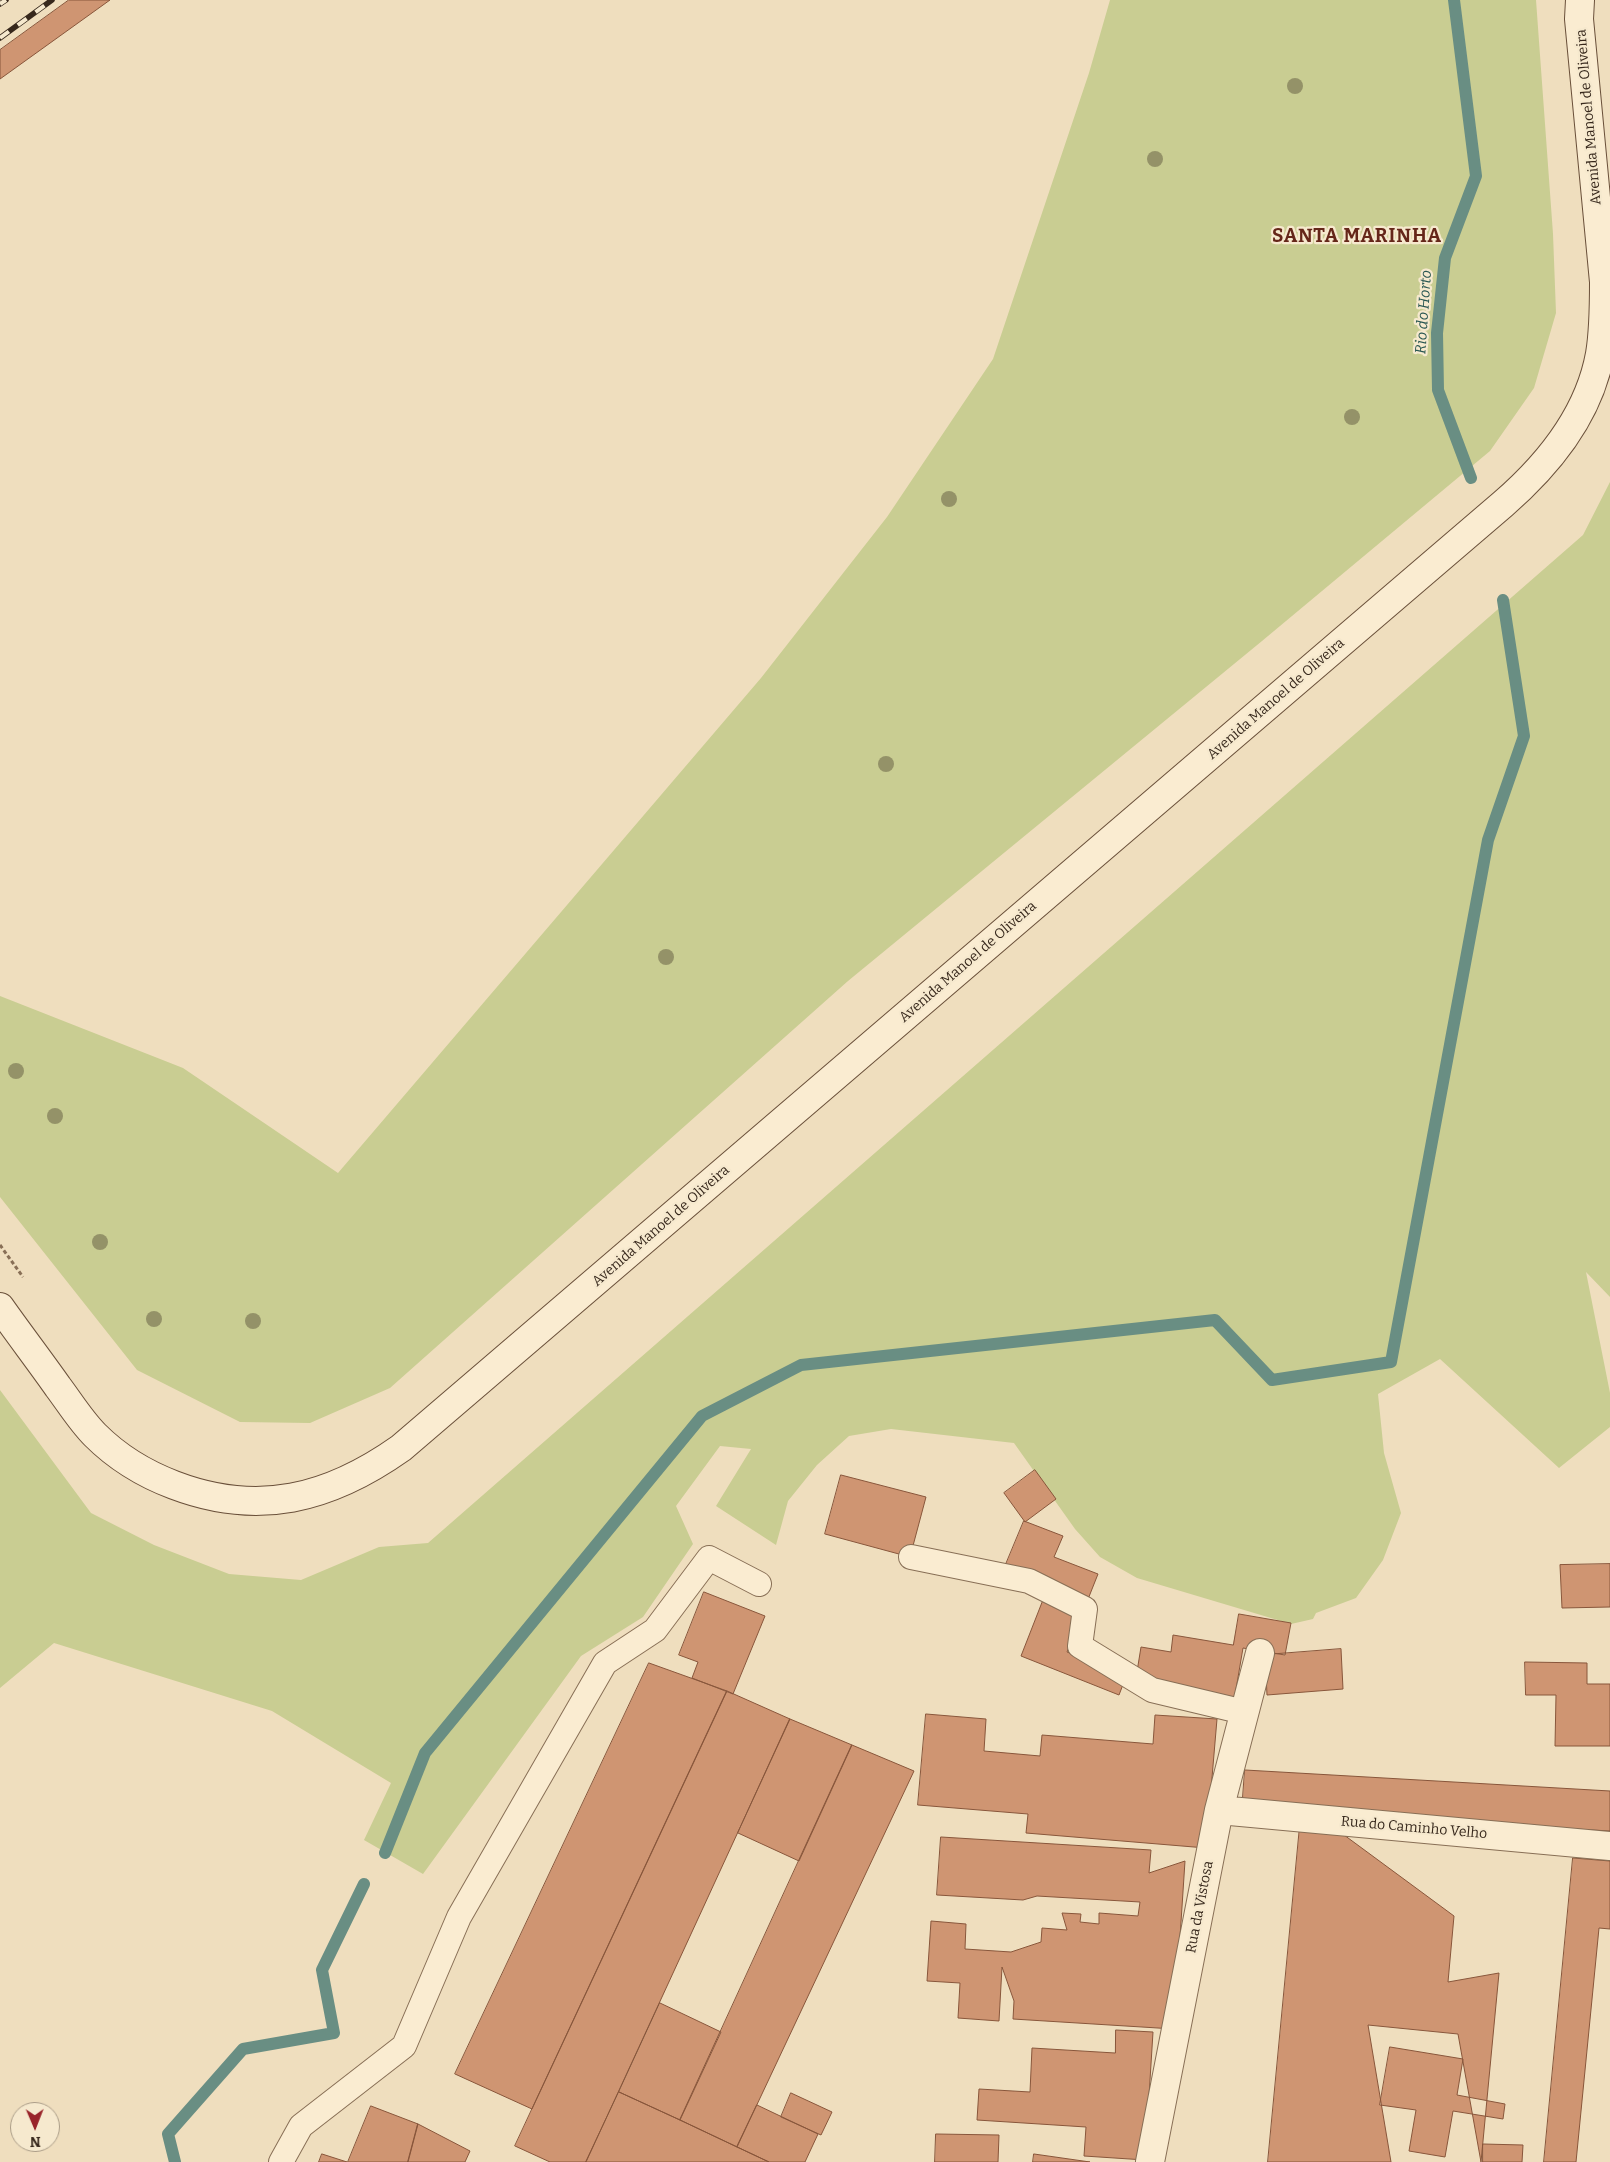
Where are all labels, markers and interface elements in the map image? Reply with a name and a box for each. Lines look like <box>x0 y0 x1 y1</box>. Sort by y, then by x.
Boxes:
street label: Avenida Manoel de Oliveira <box>1573 28 1605 206</box>
district label: SANTA MARINHA <box>1270 226 1444 248</box>
water label: Rio do Horto <box>1412 269 1436 355</box>
street label: Avenida Manoel de Oliveira <box>1204 635 1348 763</box>
street label: Avenida Manoel de Oliveira <box>896 898 1040 1026</box>
street label: Avenida Manoel de Oliveira <box>589 1162 733 1290</box>
street label: Rua do Caminho Velho <box>1340 1813 1488 1843</box>
street label: Rua da Vistosa <box>1183 1859 1217 1955</box>
north arrow <box>10 2102 60 2152</box>
text: N <box>30 2133 41 2150</box>

